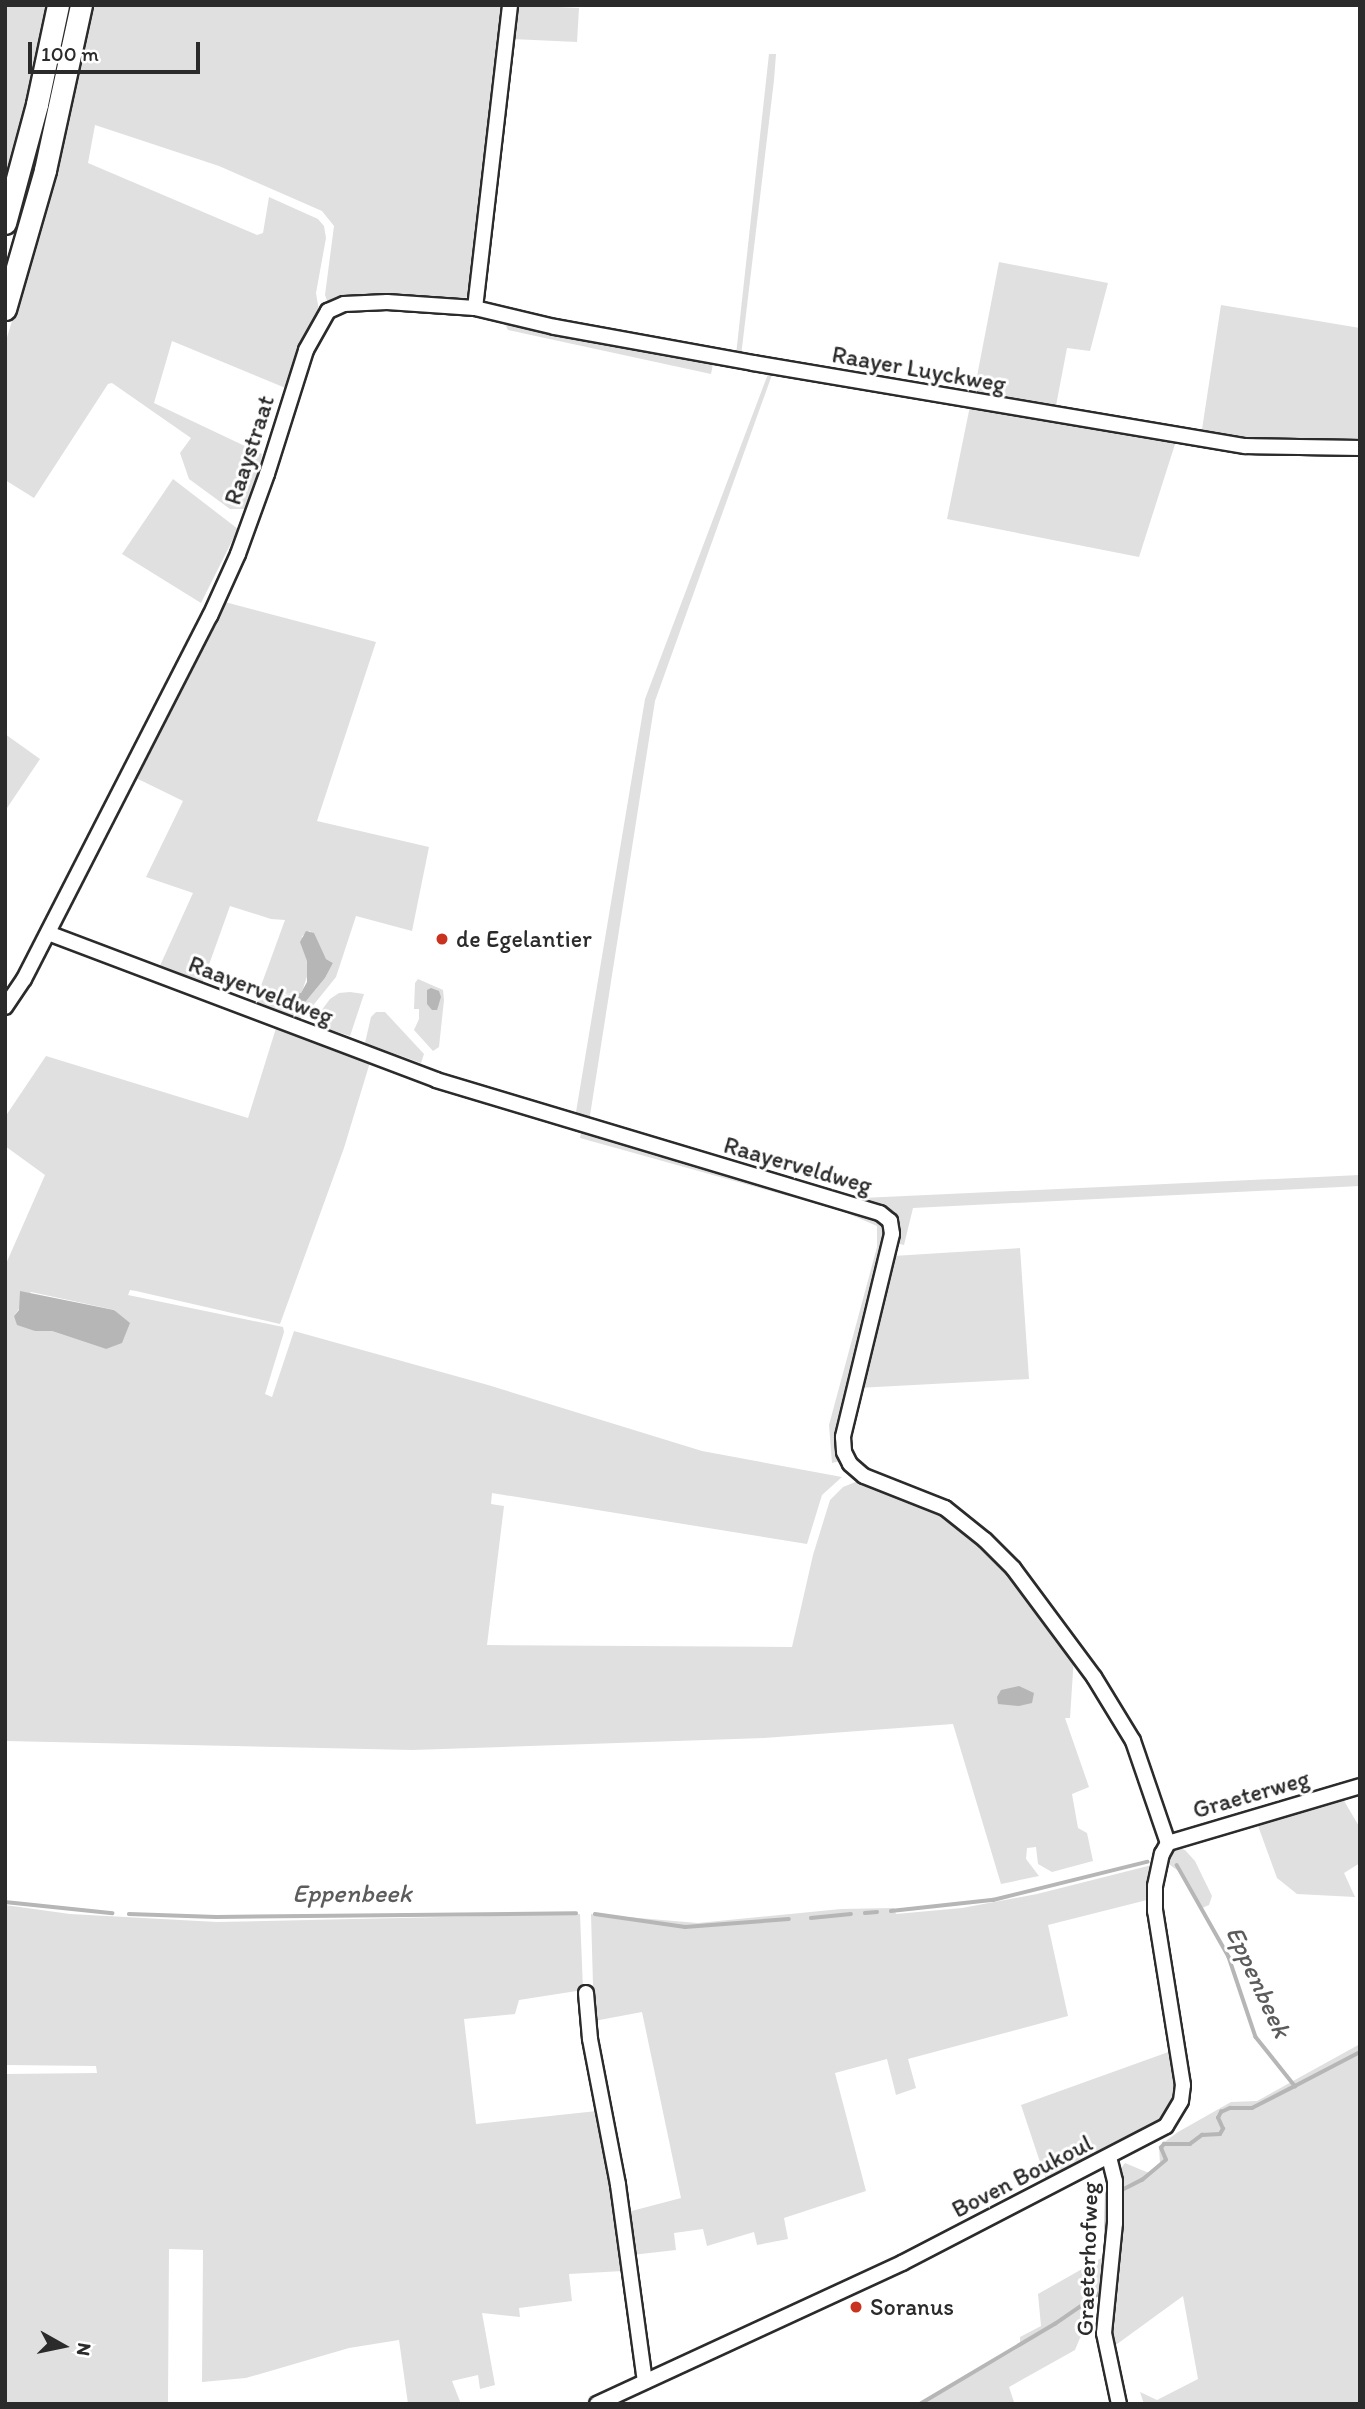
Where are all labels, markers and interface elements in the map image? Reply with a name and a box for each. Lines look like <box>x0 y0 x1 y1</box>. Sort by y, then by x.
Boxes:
scale bar <box>32 28 203 72</box>
text: 100 m <box>41 41 99 66</box>
street label: Raayer Luyckweg <box>830 340 1008 398</box>
street label: Raaystraat <box>218 392 280 508</box>
place label: de Egelantier <box>456 925 591 953</box>
marker: de Egelantier <box>434 931 450 947</box>
street label: Raayerveldweg <box>184 949 338 1031</box>
street label: Raayerveldweg <box>721 1130 875 1200</box>
street label: Graeterweg <box>1189 1764 1313 1824</box>
water label: Eppenbeek <box>292 1878 412 1910</box>
water label: Eppenbeek <box>1219 1921 1297 2043</box>
street label: Boven Boukoul <box>947 2128 1097 2224</box>
street label: Graeterhofweg <box>1070 2181 1104 2337</box>
place label: Soranus <box>870 2293 954 2321</box>
marker: Soranus <box>848 2299 864 2315</box>
north arrow <box>28 2311 98 2381</box>
text: N <box>72 2341 97 2357</box>

